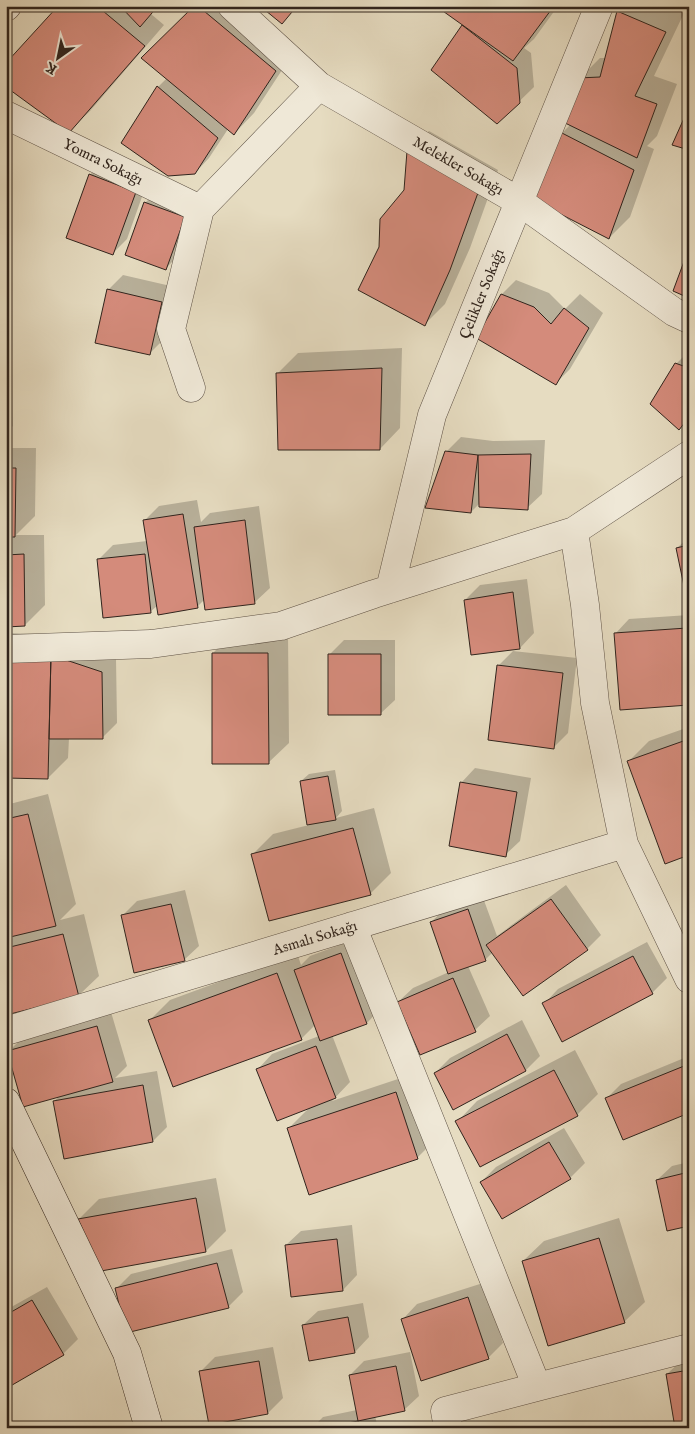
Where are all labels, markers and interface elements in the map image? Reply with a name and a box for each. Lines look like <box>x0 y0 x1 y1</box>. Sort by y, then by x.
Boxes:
north arrow <box>32 32 82 82</box>
text: K <box>42 57 61 78</box>
street label: Melekler Sokağı <box>409 132 507 200</box>
street label: Yomra Sokağı <box>60 134 146 190</box>
street label: Çelikler Sokağı <box>455 246 509 342</box>
street label: Asmalı Sokağı <box>270 916 359 960</box>

